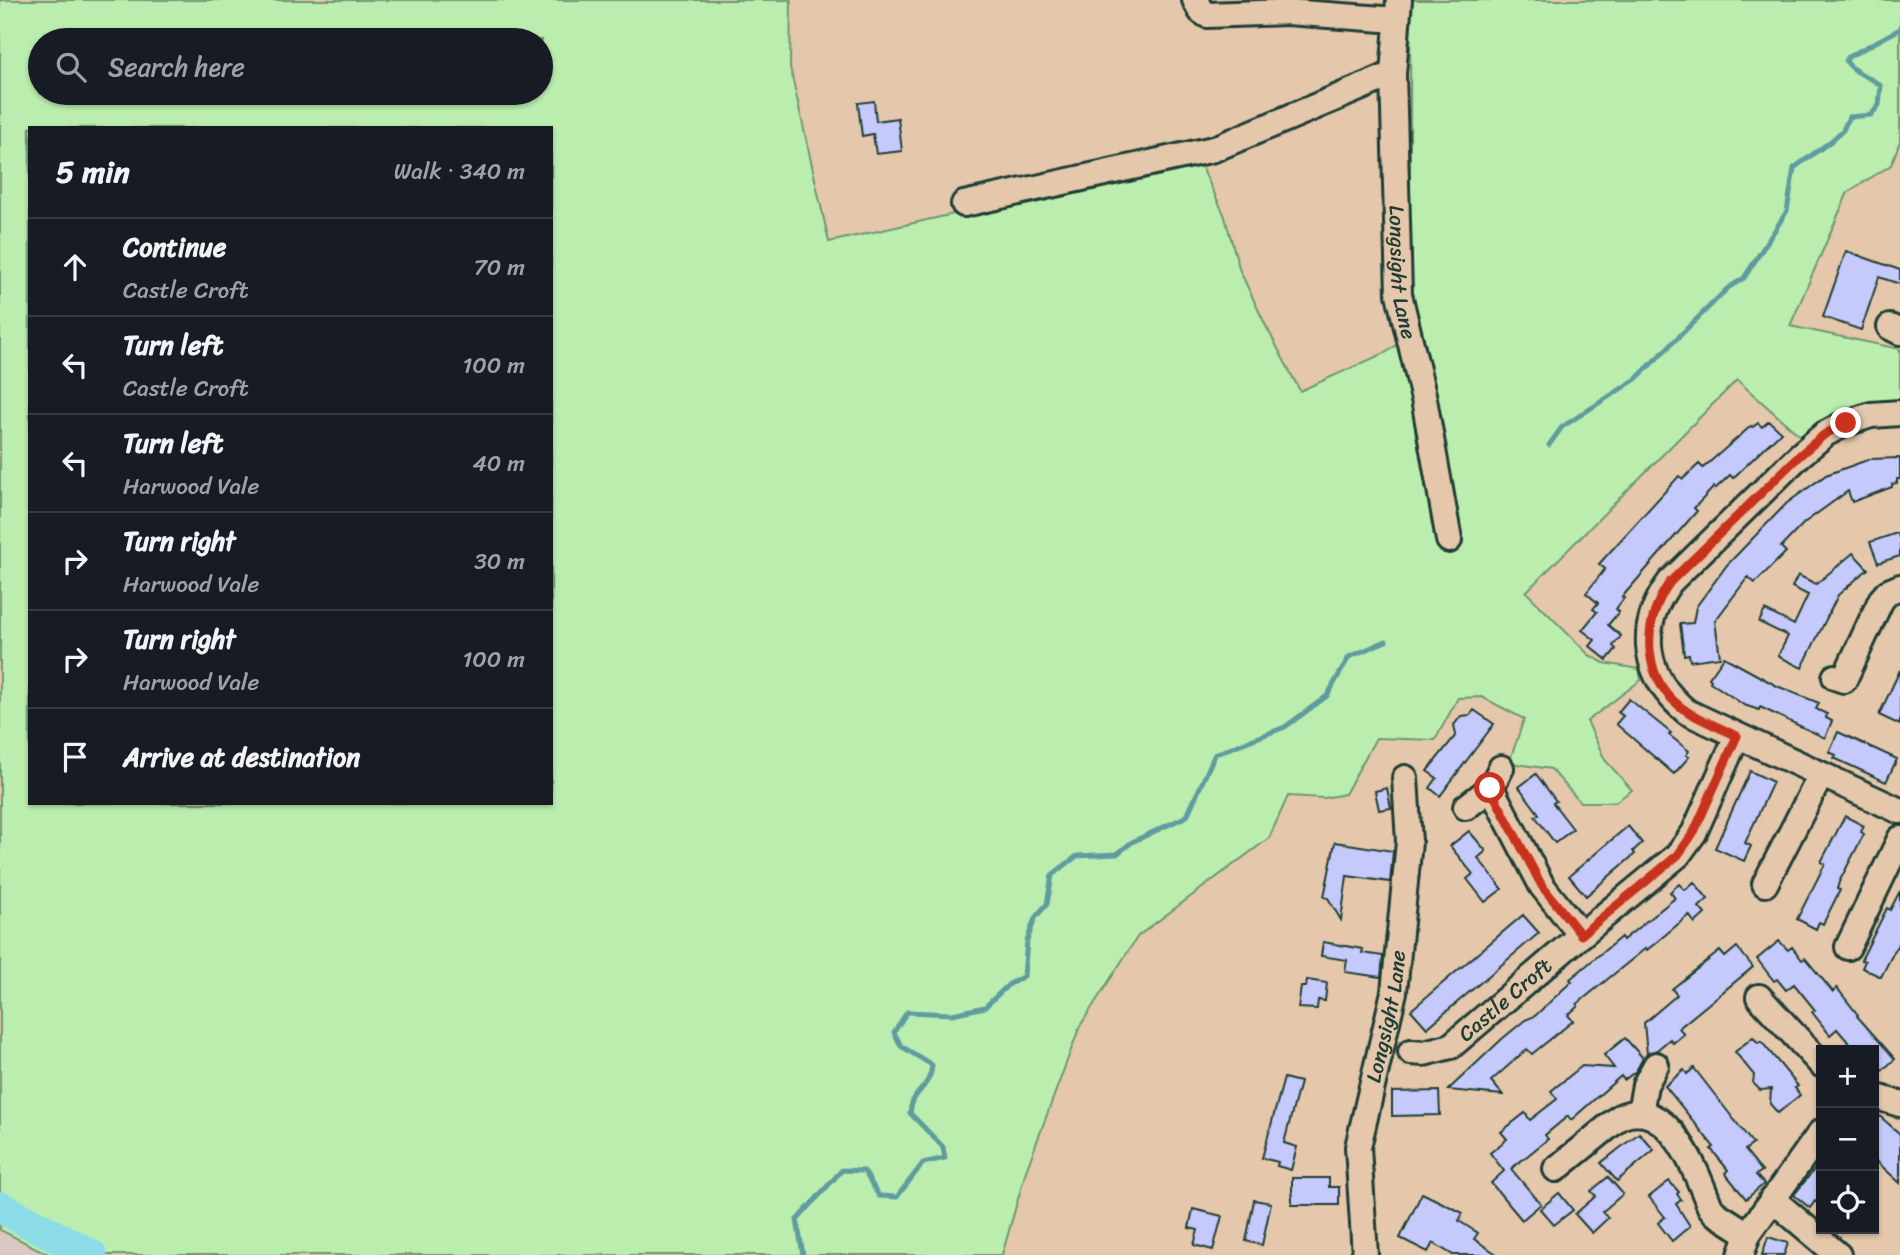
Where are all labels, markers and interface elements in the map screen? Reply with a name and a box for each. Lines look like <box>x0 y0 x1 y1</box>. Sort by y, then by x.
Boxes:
search box <box>28 28 553 105</box>
text: Search here <box>108 44 245 90</box>
icon: search <box>52 48 90 86</box>
text: 5 min <box>56 145 130 199</box>
text: Walk · 340 m <box>394 151 525 192</box>
street label: Longsight Lane <box>1378 205 1428 343</box>
text: Continue <box>123 224 226 270</box>
text: 70 m <box>474 247 525 288</box>
icon: ahead <box>56 248 94 286</box>
text: Castle Croft <box>123 270 248 311</box>
text: Turn left <box>123 322 223 368</box>
text: 100 m <box>462 345 525 386</box>
icon: left <box>56 346 94 384</box>
text: Castle Croft <box>123 368 248 409</box>
route end <box>1830 407 1861 438</box>
text: Turn left <box>123 420 223 466</box>
text: 40 m <box>472 443 525 484</box>
icon: left <box>56 444 94 482</box>
text: Harwood Vale <box>123 466 259 507</box>
text: Turn right <box>123 518 236 564</box>
text: 30 m <box>474 541 525 582</box>
icon: right <box>56 542 94 580</box>
text: Harwood Vale <box>123 564 259 605</box>
text: Turn right <box>123 616 236 662</box>
text: 100 m <box>462 639 525 680</box>
icon: right <box>56 640 94 678</box>
text: Harwood Vale <box>123 662 259 703</box>
text: Arrive at destination <box>123 734 360 780</box>
icon: arrive <box>56 738 94 776</box>
route start <box>1474 772 1505 803</box>
street label: Longsight Lane <box>1355 948 1417 1087</box>
street label: Castle Croft <box>1449 948 1561 1052</box>
map controls <box>1816 1045 1879 1234</box>
button: + <box>1816 1045 1879 1108</box>
button: − <box>1816 1108 1879 1171</box>
button: locate <box>1816 1171 1879 1234</box>

